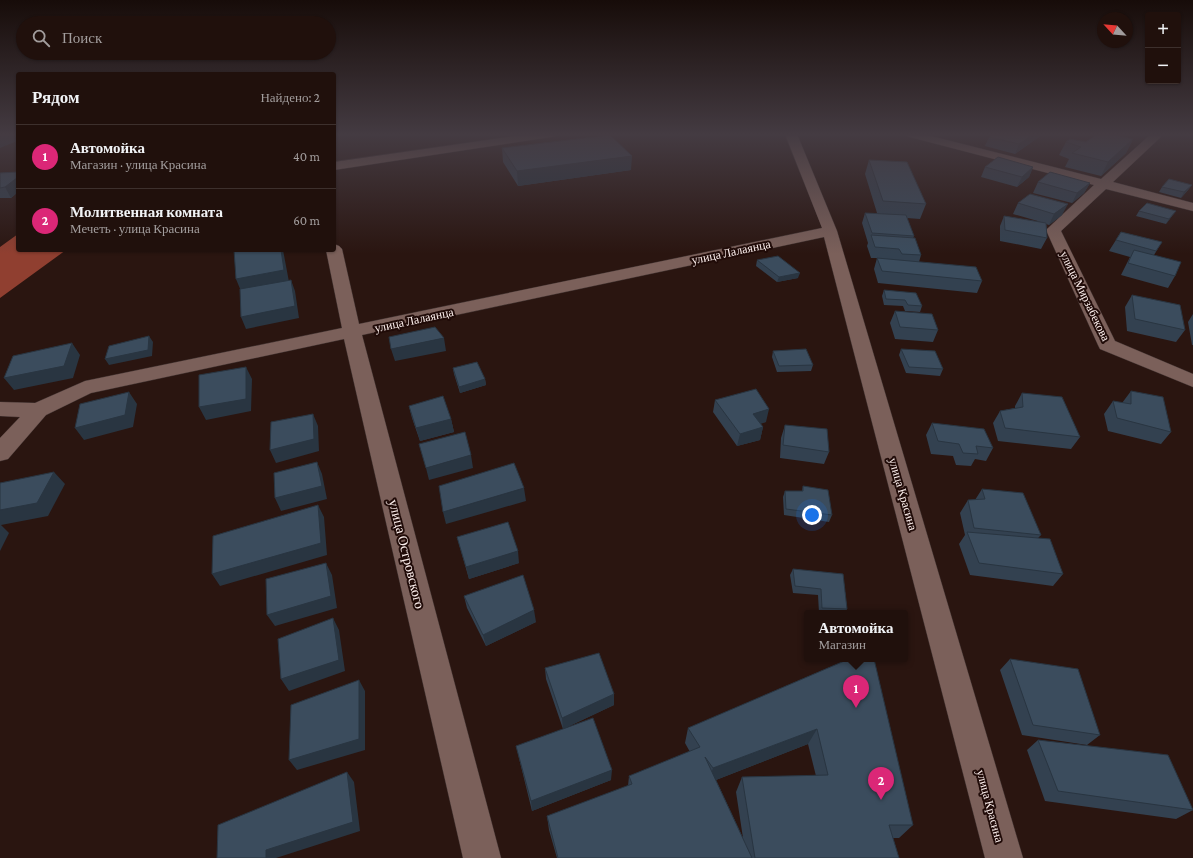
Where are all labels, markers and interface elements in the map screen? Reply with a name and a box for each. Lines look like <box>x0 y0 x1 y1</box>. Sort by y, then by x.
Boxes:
north arrow <box>1097 12 1133 48</box>
map controls <box>1145 12 1181 84</box>
button: + <box>1145 12 1181 48</box>
search box <box>16 16 336 60</box>
icon: search <box>30 27 52 49</box>
text: Поиск <box>62 30 102 46</box>
button: − <box>1145 48 1181 84</box>
text: Рядом <box>32 88 80 107</box>
text: Найдено: 2 <box>260 90 320 105</box>
text: Автомойка <box>70 140 145 156</box>
text: 1 <box>43 149 47 164</box>
text: 40 m <box>293 149 320 164</box>
text: Магазин · улица Красина <box>70 157 206 172</box>
text: Молитвенная комната <box>70 204 223 220</box>
text: 2 <box>42 213 48 228</box>
text: 60 m <box>293 213 320 228</box>
text: Мечеть · улица Красина <box>70 221 200 236</box>
street label: улица Лалаянца <box>690 237 772 267</box>
street label: улица Мирзабекова <box>1057 249 1113 344</box>
street label: улица Лалаянца <box>373 305 455 335</box>
street label: улица Красина <box>886 456 920 532</box>
street label: улица Островского <box>386 498 428 610</box>
your location <box>802 505 822 525</box>
popup <box>804 610 908 662</box>
text: Автомойка <box>818 620 894 636</box>
text: Магазин <box>818 637 866 652</box>
pin: 1 <box>843 675 869 708</box>
pin: 2 <box>868 767 894 800</box>
street label: улица Красина <box>974 768 1007 845</box>

